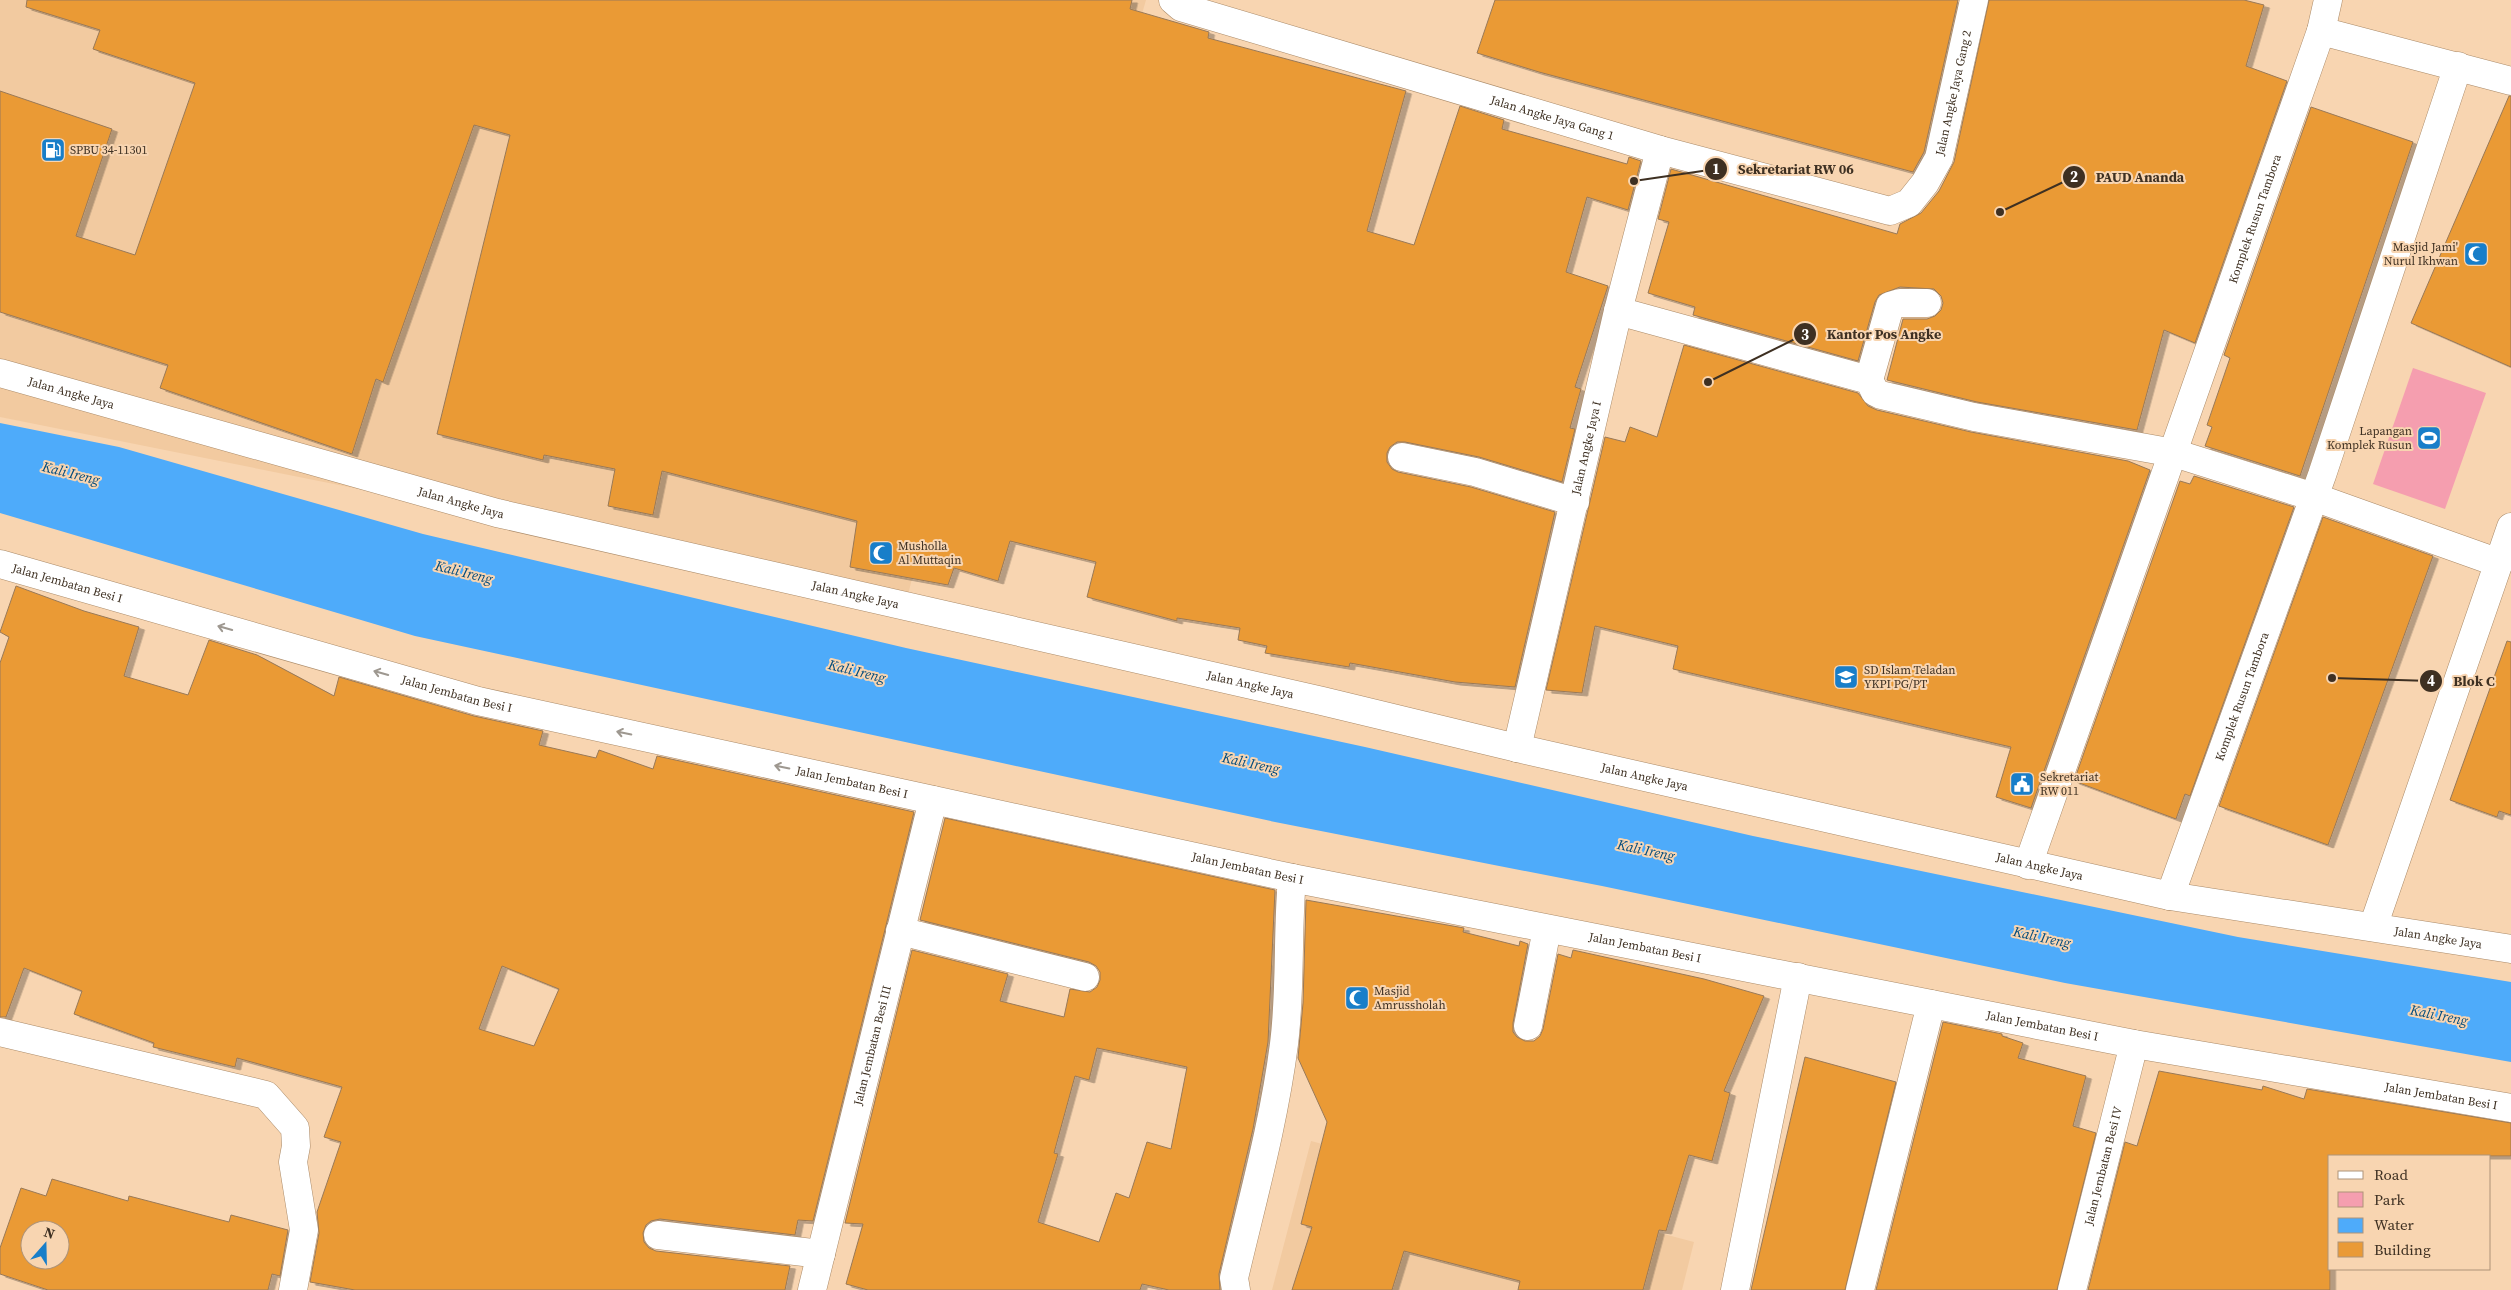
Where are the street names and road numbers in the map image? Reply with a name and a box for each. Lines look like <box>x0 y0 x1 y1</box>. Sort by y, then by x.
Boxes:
street label: Jalan Angke Jaya Gang 2 <box>1932 29 1975 158</box>
street label: Jalan Angke Jaya Gang 1 <box>1488 92 1616 144</box>
street label: Komplek Rusun Tambora <box>2225 151 2285 285</box>
street label: Jalan Angke Jaya <box>25 373 117 413</box>
street label: Jalan Angke Jaya I <box>1568 399 1605 497</box>
street label: Jalan Angke Jaya <box>415 483 507 523</box>
street label: Jalan Jembatan Besi I <box>9 560 124 607</box>
street label: Jalan Angke Jaya <box>809 577 901 613</box>
street label: Komplek Rusun Tambora <box>2211 629 2273 763</box>
street label: Jalan Angke Jaya <box>1204 667 1296 703</box>
street label: Jalan Jembatan Besi I <box>399 671 514 716</box>
street label: Jalan Angke Jaya <box>1599 759 1691 795</box>
street label: Jalan Jembatan Besi I <box>794 762 909 802</box>
street label: Jalan Jembatan Besi I <box>1189 848 1305 888</box>
street label: Jalan Angke Jaya <box>1994 849 2086 884</box>
street label: Jalan Angke Jaya <box>2392 923 2484 953</box>
street label: Jalan Jembatan Besi I <box>1587 929 1702 966</box>
street label: Jalan Jembatan Besi III <box>850 984 895 1108</box>
street label: Jalan Jembatan Besi I <box>1984 1007 2100 1045</box>
street label: Jalan Jembatan Besi I <box>2383 1079 2499 1114</box>
street label: Jalan Jembatan Besi IV <box>2080 1105 2126 1228</box>

